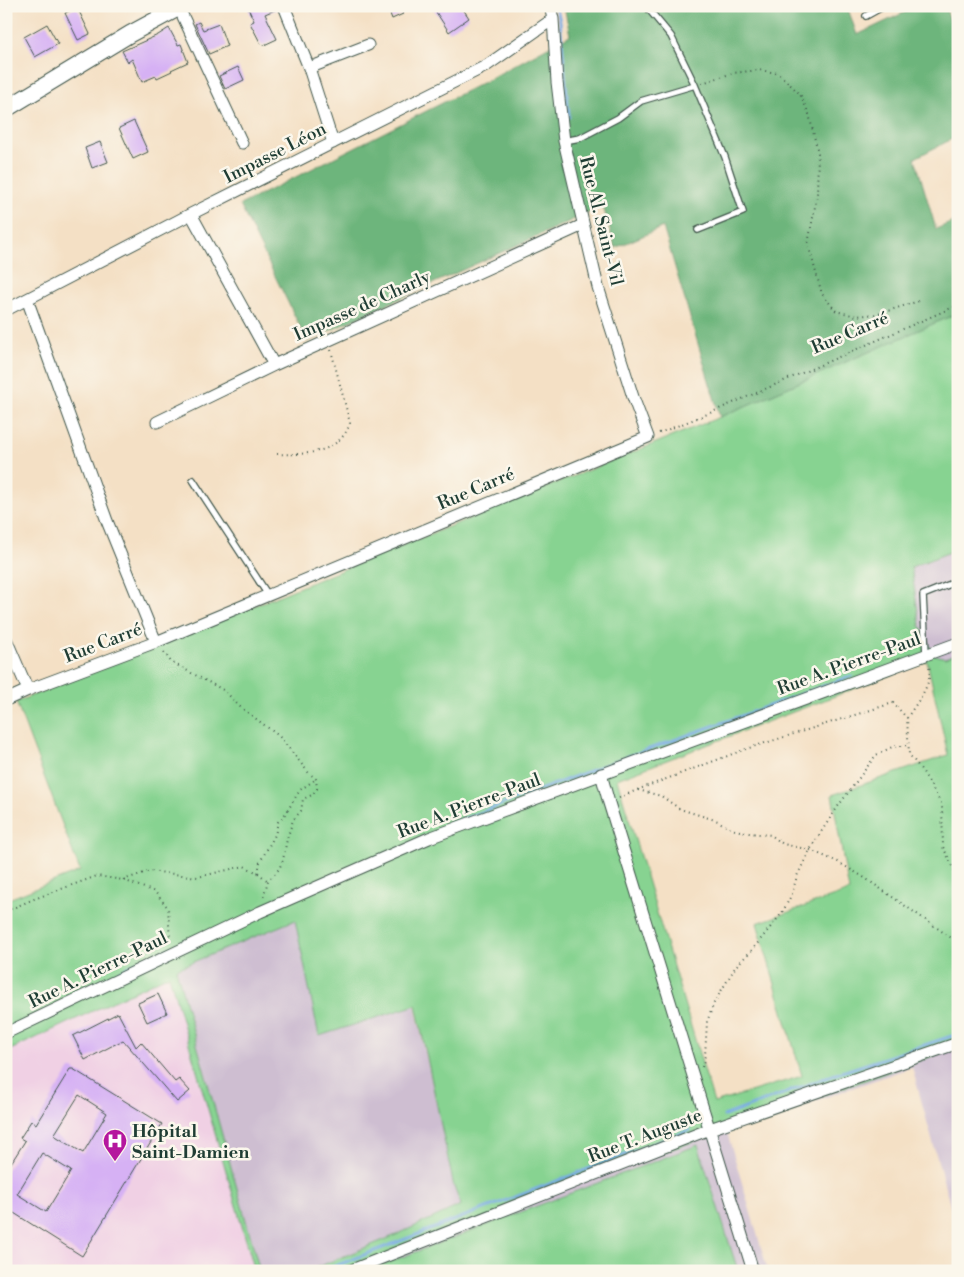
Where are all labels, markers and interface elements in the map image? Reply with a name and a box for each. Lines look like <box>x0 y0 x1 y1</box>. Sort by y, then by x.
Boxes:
street label: Impasse Léon <box>220 117 331 189</box>
street label: Rue Al. Saint-Vil <box>574 154 628 289</box>
street label: Impasse de Charly <box>290 265 434 346</box>
street label: Rue Carré <box>808 306 892 360</box>
street label: Rue Carré <box>434 462 518 516</box>
street label: Rue Carré <box>61 618 145 668</box>
street label: Rue A. Pierre-Paul <box>774 627 925 701</box>
street label: Rue A. Pierre-Paul <box>394 768 544 844</box>
street label: Rue A. Pierre-Paul <box>25 926 172 1014</box>
street label: Rue T. Auguste <box>585 1104 705 1168</box>
place label: Hôpital Saint-Damien <box>132 1120 249 1164</box>
hospital icon: Hôpital Saint-Damien <box>102 1128 128 1162</box>

